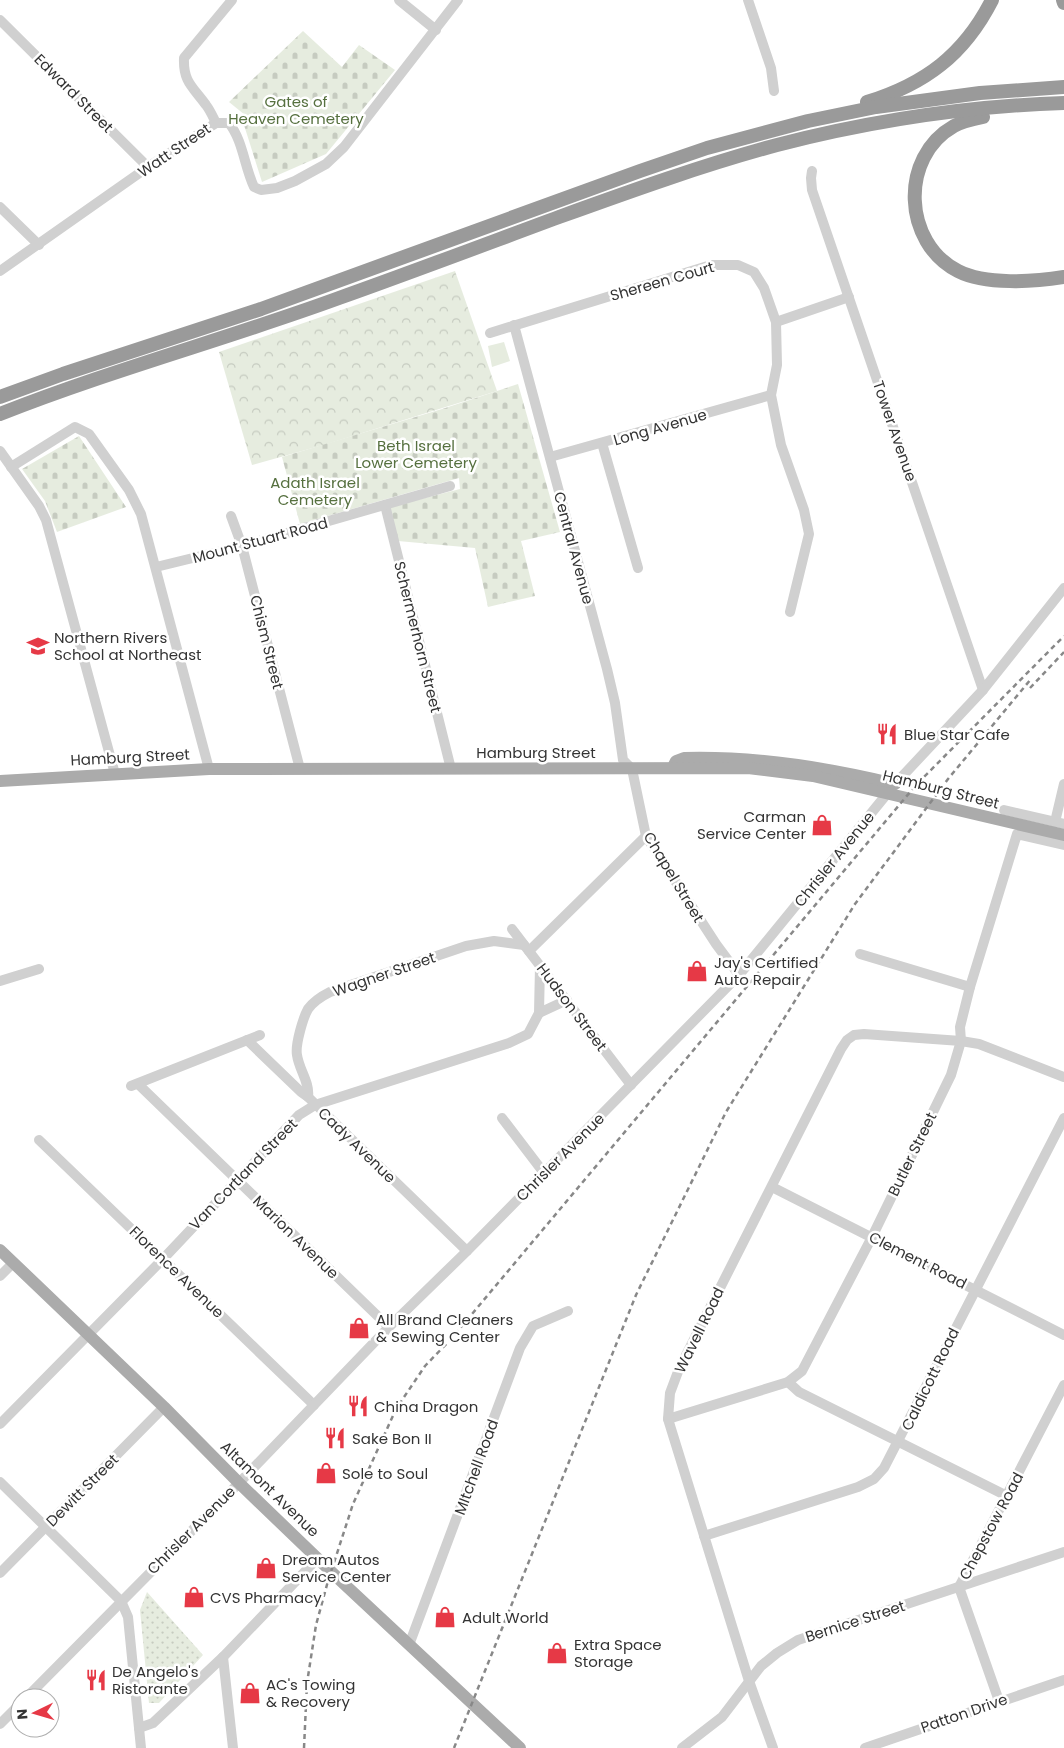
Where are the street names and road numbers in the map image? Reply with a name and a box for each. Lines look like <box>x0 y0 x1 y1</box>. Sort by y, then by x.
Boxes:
street label: Edward Street <box>30 49 118 137</box>
street label: Watt Street <box>133 118 215 182</box>
street label: Shereen Court <box>608 256 716 306</box>
street label: Tower Avenue <box>868 378 922 484</box>
street label: Long Avenue <box>611 404 709 450</box>
street label: Central Avenue <box>549 489 599 607</box>
street label: Mount Stuart Road <box>190 512 330 568</box>
street label: Schermerhorn Street <box>389 559 447 715</box>
street label: Chism Street <box>245 593 289 691</box>
street label: Hamburg Street <box>476 742 596 763</box>
street label: Hamburg Street <box>70 743 190 771</box>
street label: Hamburg Street <box>881 764 1001 814</box>
street label: Chrisler Avenue <box>789 807 879 911</box>
street label: Chapel Street <box>639 828 709 926</box>
street label: Wagner Street <box>330 947 438 1001</box>
street label: Hudson Street <box>532 959 612 1055</box>
street label: Cady Avenue <box>314 1102 400 1188</box>
street label: Chrisler Avenue <box>511 1108 609 1206</box>
street label: Butler Street <box>883 1109 941 1199</box>
street label: Van Cortland Street <box>184 1114 302 1234</box>
street label: Marion Avenue <box>248 1191 344 1283</box>
street label: Florence Avenue <box>125 1221 229 1323</box>
street label: Clement Road <box>865 1226 971 1294</box>
street label: Wavell Road <box>669 1284 729 1376</box>
street label: Caldicott Road <box>896 1324 964 1434</box>
street label: MItchell Road <box>449 1416 503 1518</box>
street label: Altamont Avenue <box>216 1436 324 1542</box>
street label: Dewitt Street <box>41 1449 123 1531</box>
street label: Chepstow Road <box>954 1469 1028 1583</box>
street label: Chrisler Avenue <box>142 1481 240 1579</box>
street label: Bernice Street <box>802 1595 908 1647</box>
street label: Patton Drive <box>918 1688 1010 1738</box>

